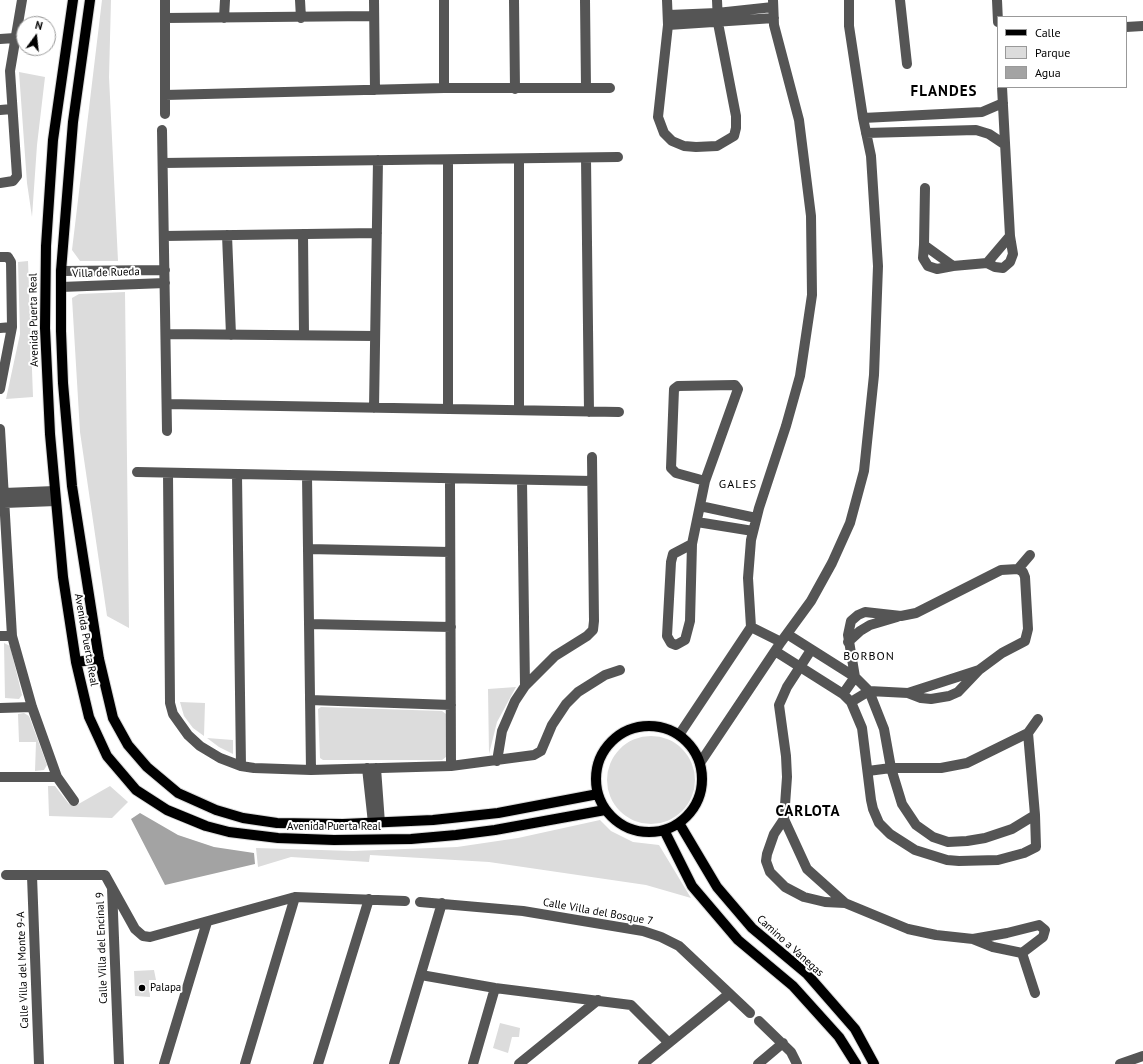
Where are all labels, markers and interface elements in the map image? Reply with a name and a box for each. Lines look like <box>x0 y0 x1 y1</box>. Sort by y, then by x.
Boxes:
north arrow <box>16 16 56 56</box>
legend <box>997 16 1127 88</box>
text: N <box>34 18 44 33</box>
text: Calle <box>1035 25 1061 40</box>
text: Parque <box>1035 45 1070 60</box>
text: Agua <box>1035 65 1061 80</box>
district label: FLANDES <box>911 83 977 101</box>
street label: Villa de Rueda <box>72 265 140 281</box>
street label: Avenida Puerta Real <box>27 273 41 367</box>
district label: GALES <box>719 478 757 492</box>
street label: Avenida Puerta Real <box>71 593 101 687</box>
district label: BORBON <box>843 650 895 664</box>
district label: CARLOTA <box>775 803 841 821</box>
street label: Avenida Puerta Real <box>287 820 381 834</box>
street label: Calle Villa del Encinal 9 <box>93 892 111 1004</box>
street label: Calle Villa del Bosque 7 <box>542 896 654 928</box>
street label: Calle Villa del Monte 9-A <box>14 911 32 1029</box>
street label: Camino a Vanegas <box>754 913 826 979</box>
place label: Palapa <box>150 981 181 995</box>
marker: Palapa <box>137 983 147 993</box>

